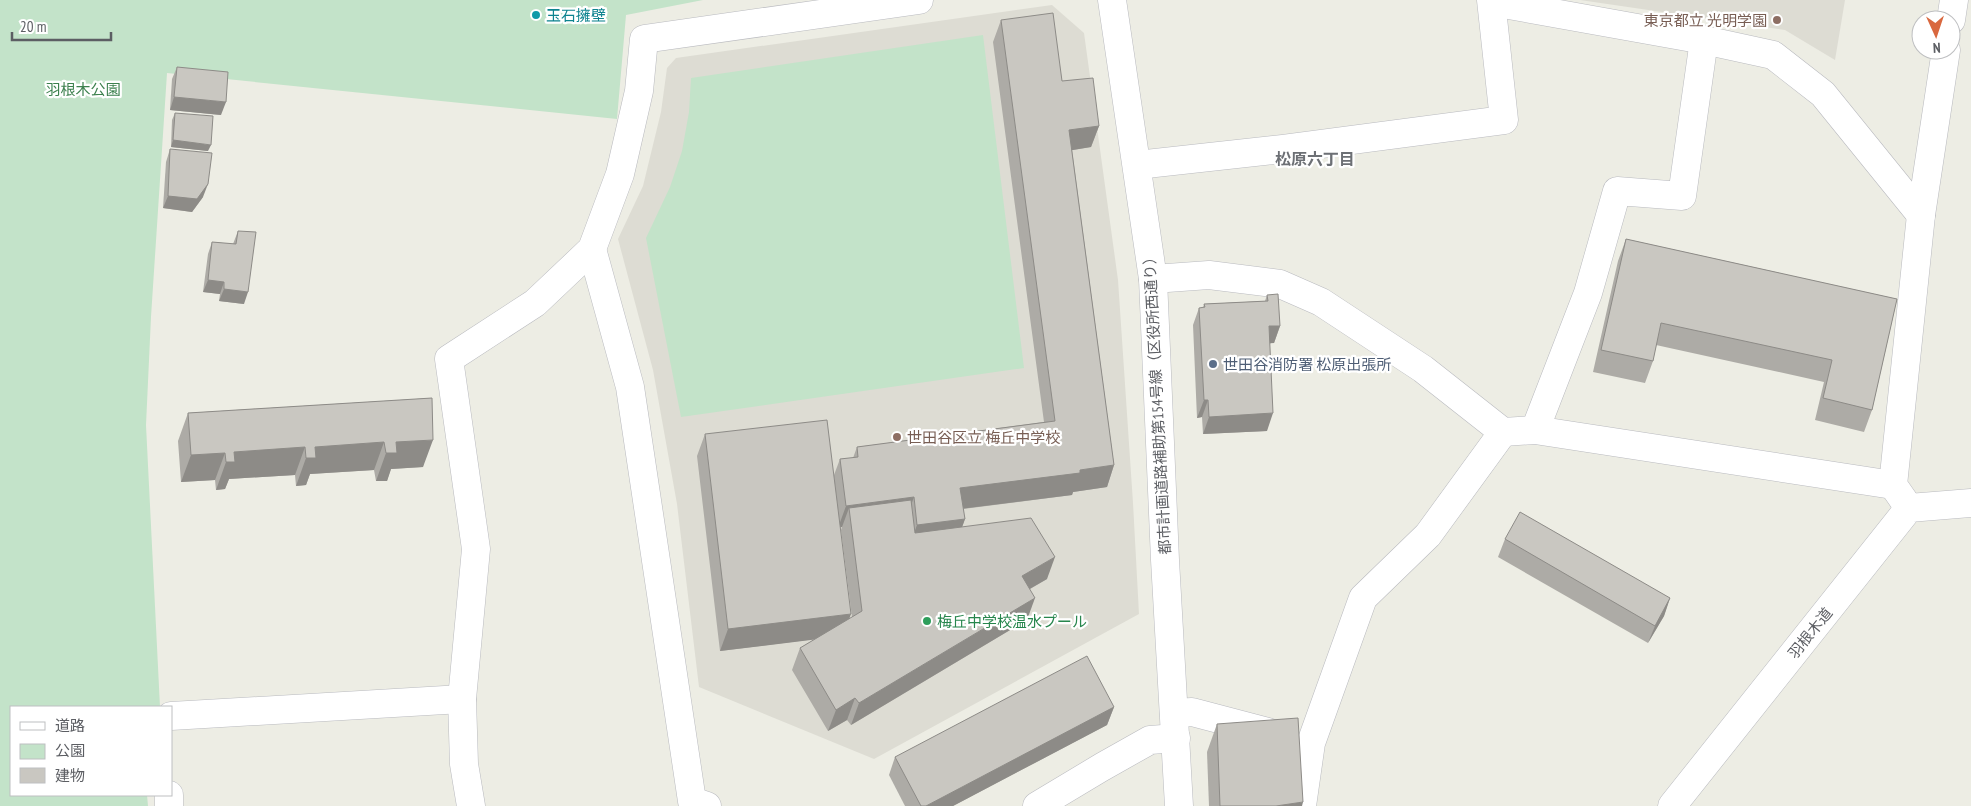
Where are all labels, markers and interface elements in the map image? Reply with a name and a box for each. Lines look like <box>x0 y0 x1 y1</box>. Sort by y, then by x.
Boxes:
place label: 玉石擁壁 <box>546 6 606 25</box>
marker: 玉石擁壁 <box>530 9 542 21</box>
scale bar <box>12 10 111 42</box>
north arrow <box>1911 10 1961 60</box>
place label: 東京都立 光明学園 <box>1644 11 1767 30</box>
marker: 東京都立 光明学園 <box>1771 14 1783 26</box>
text: 20 m <box>20 17 46 36</box>
text: N <box>1932 39 1941 57</box>
park label: 羽根木公園 <box>45 80 121 99</box>
district label: 松原六丁目 <box>1275 149 1355 169</box>
street label: 都市計画道路補助第154号線（区役所西通り） <box>1140 249 1174 555</box>
place label: 世田谷消防署 松原出張所 <box>1223 355 1391 374</box>
marker: 世田谷消防署 松原出張所 <box>1207 358 1219 370</box>
place label: 世田谷区立 梅丘中学校 <box>907 428 1060 447</box>
marker: 世田谷区立 梅丘中学校 <box>891 431 903 443</box>
street label: 羽根木道 <box>1784 604 1836 662</box>
place label: 梅丘中学校温水プール <box>937 612 1087 631</box>
marker: 梅丘中学校温水プール <box>921 615 933 627</box>
legend <box>10 706 172 796</box>
text: 道路 <box>55 716 85 735</box>
text: 公園 <box>55 741 85 760</box>
text: 建物 <box>55 766 85 785</box>

